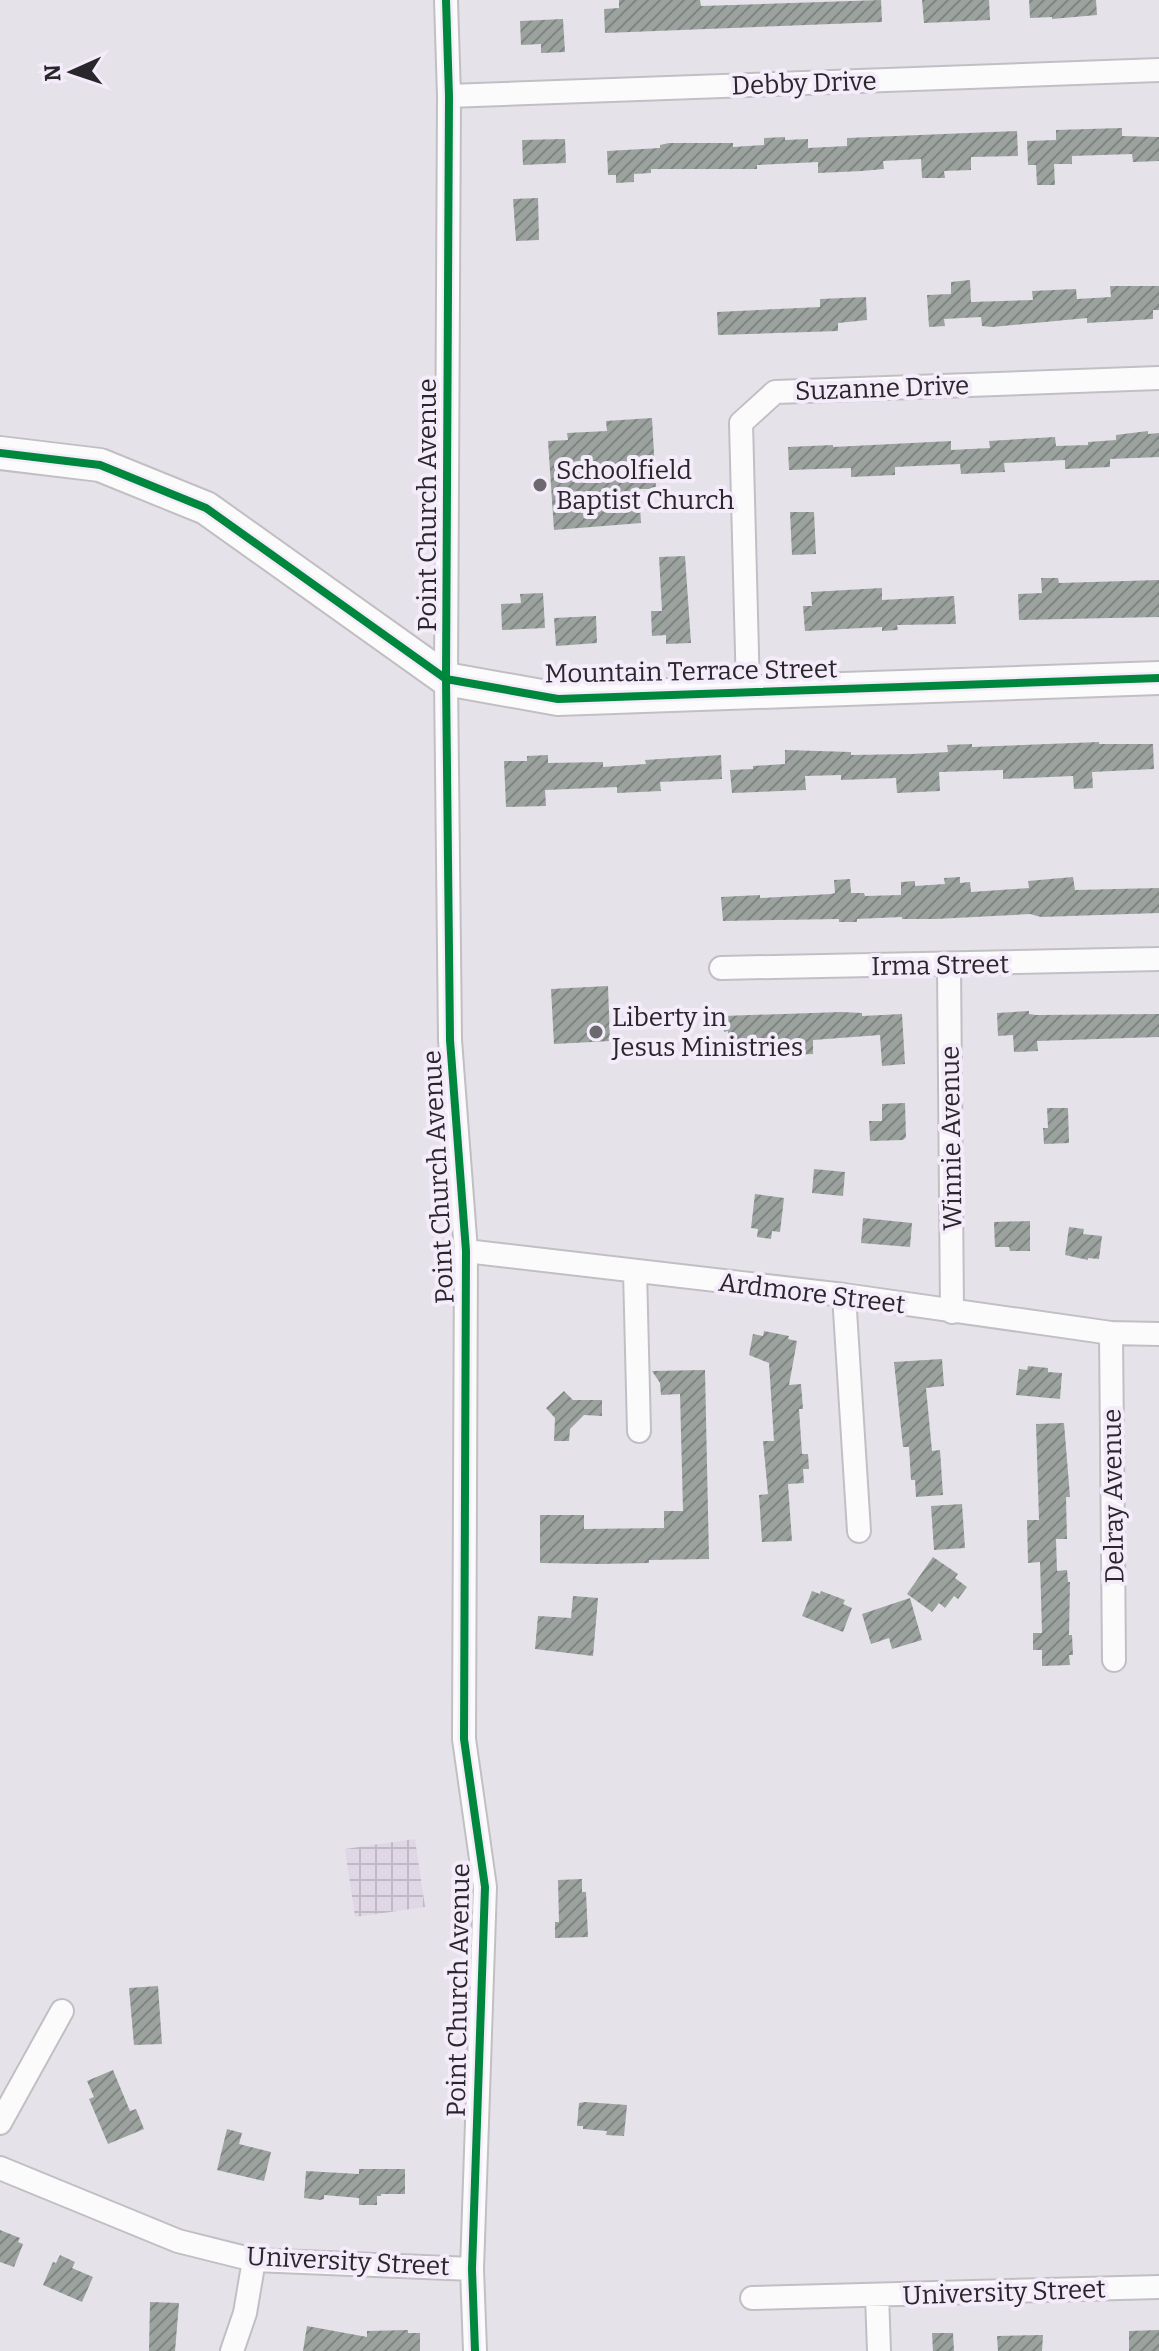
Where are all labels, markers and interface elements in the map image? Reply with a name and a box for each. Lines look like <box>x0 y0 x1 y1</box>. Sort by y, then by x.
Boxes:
north arrow <box>32 32 112 112</box>
text: N <box>39 64 66 82</box>
street label: Debby Drive <box>731 65 877 102</box>
street label: Suzanne Drive <box>794 370 970 407</box>
street label: Point Church Avenue <box>412 378 443 632</box>
place label: Schoolfield Baptist Church <box>556 455 734 516</box>
marker: Schoolfield Baptist Church <box>531 476 549 494</box>
street label: Mountain Terrace Street <box>544 653 838 690</box>
street label: Irma Street <box>871 949 1010 982</box>
place label: Liberty in Jesus Ministries <box>611 1002 803 1063</box>
marker: Liberty in Jesus Ministries <box>587 1023 605 1041</box>
street label: Winnie Avenue <box>934 1045 969 1231</box>
street label: Point Church Avenue <box>416 1050 461 1304</box>
street label: Ardmore Street <box>717 1267 908 1320</box>
street label: Delray Avenue <box>1096 1408 1131 1584</box>
street label: Point Church Avenue <box>441 1863 476 2117</box>
street label: University Street <box>246 2241 451 2282</box>
street label: University Street <box>902 2273 1107 2312</box>

